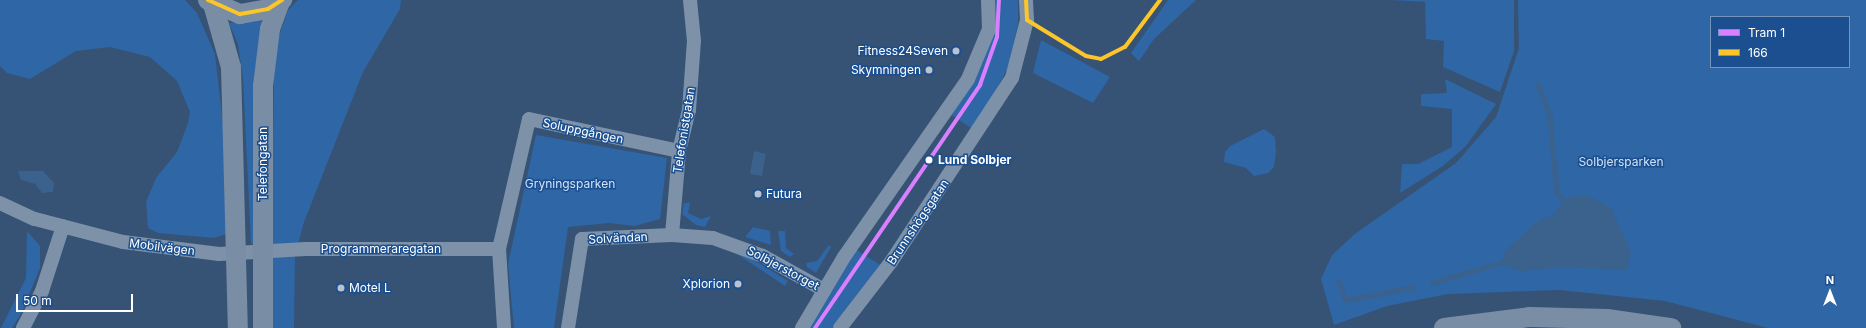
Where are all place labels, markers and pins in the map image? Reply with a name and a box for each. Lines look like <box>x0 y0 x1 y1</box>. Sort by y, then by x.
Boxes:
place label: Fitness24Seven <box>857 44 948 58</box>
marker: Fitness24Seven <box>951 46 961 56</box>
place label: Skymningen <box>851 63 921 77</box>
marker: Skymningen <box>924 65 934 75</box>
marker: Lund Solbjer <box>922 153 936 167</box>
place label: Lund Solbjer <box>938 153 1011 167</box>
place label: Futura <box>766 187 802 201</box>
marker: Futura <box>753 189 763 199</box>
place label: Xplorion <box>682 277 730 291</box>
marker: Xplorion <box>733 279 743 289</box>
place label: Motel L <box>349 281 391 295</box>
marker: Motel L <box>336 283 346 293</box>

